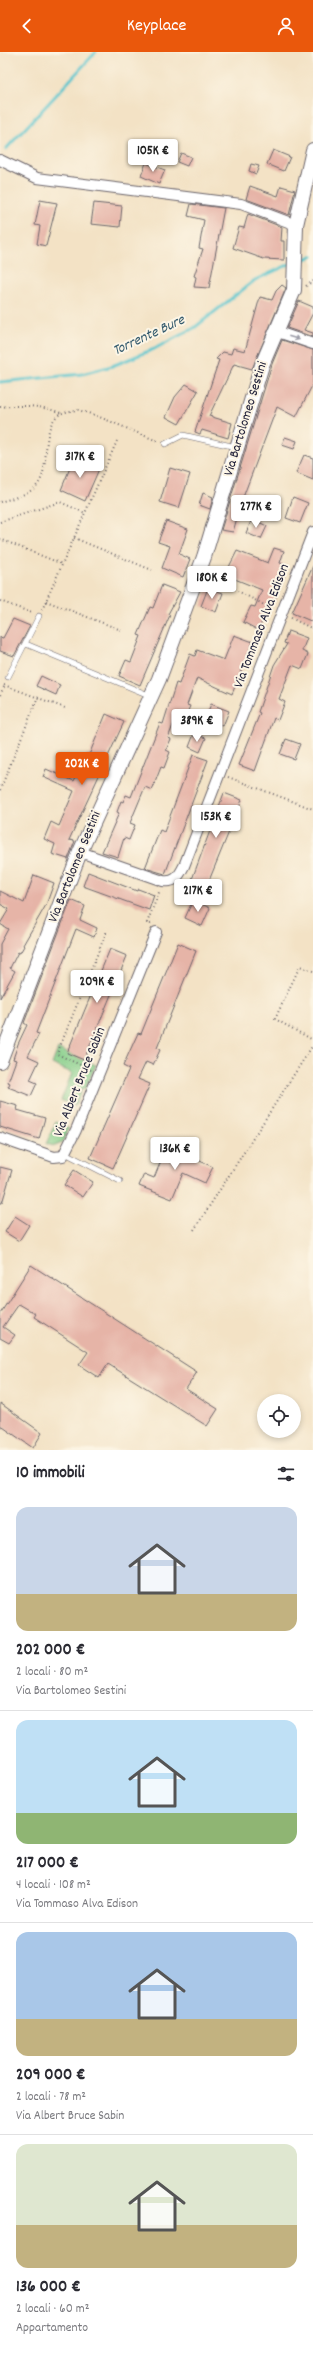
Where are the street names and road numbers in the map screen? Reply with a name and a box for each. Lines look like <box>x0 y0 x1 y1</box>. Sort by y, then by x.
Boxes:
street label: Via Bartolomeo Sestini <box>219 359 273 479</box>
street label: Via Tommaso Alva Edison <box>229 561 295 691</box>
street label: Via Bartolomeo Sestini <box>44 808 107 926</box>
street label: Via Albert Bruce Sabin <box>49 1024 111 1140</box>

